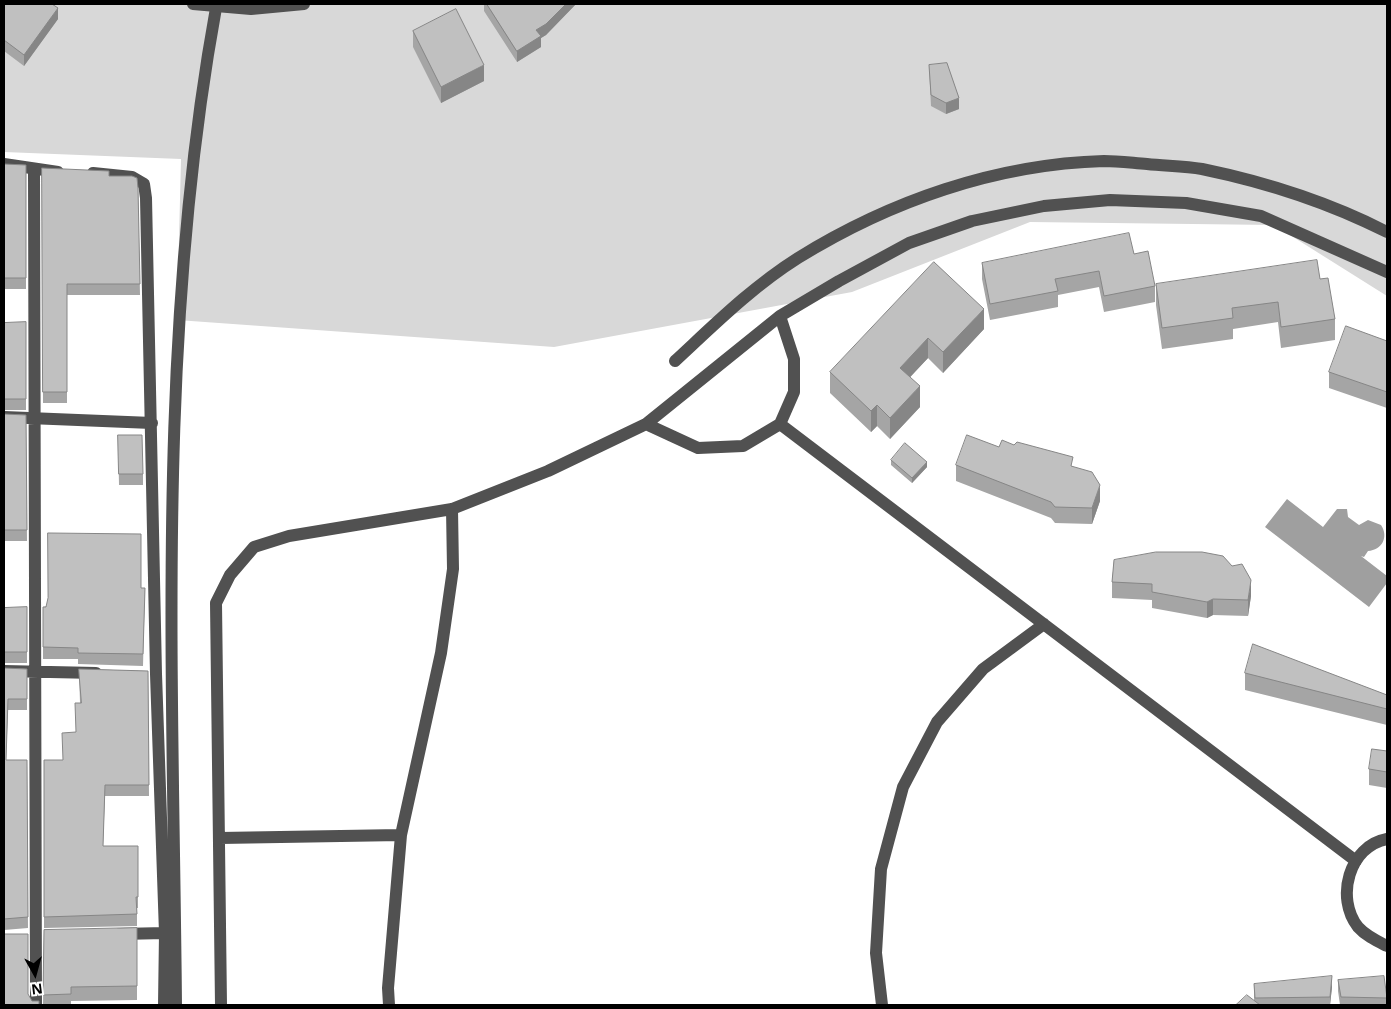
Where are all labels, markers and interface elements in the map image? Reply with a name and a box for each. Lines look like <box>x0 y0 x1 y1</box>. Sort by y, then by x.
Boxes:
north arrow <box>10 949 60 999</box>
text: N <box>30 979 44 1000</box>

